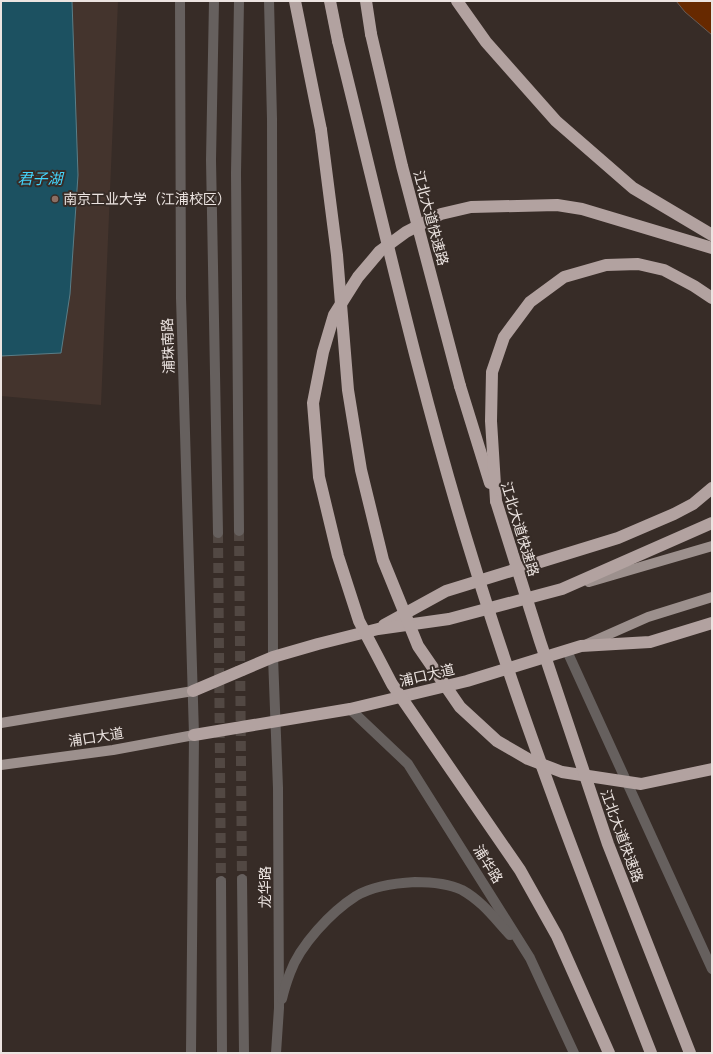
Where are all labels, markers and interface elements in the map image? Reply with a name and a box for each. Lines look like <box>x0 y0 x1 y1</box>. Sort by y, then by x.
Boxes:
water label: 君子湖 <box>17 168 64 189</box>
street label: 江北大道快速路 <box>409 168 453 268</box>
place label: 南京工业大学（江浦校区） <box>63 189 231 209</box>
marker: 南京工业大学（江浦校区） <box>50 194 60 204</box>
street label: 浦珠南路 <box>157 318 179 374</box>
street label: 江北大道快速路 <box>496 479 544 579</box>
street label: 浦口大道 <box>397 659 457 691</box>
street label: 浦口大道 <box>67 723 125 751</box>
street label: 江北大道快速路 <box>596 787 648 885</box>
street label: 浦华路 <box>468 841 508 887</box>
street label: 龙华路 <box>255 866 275 908</box>

